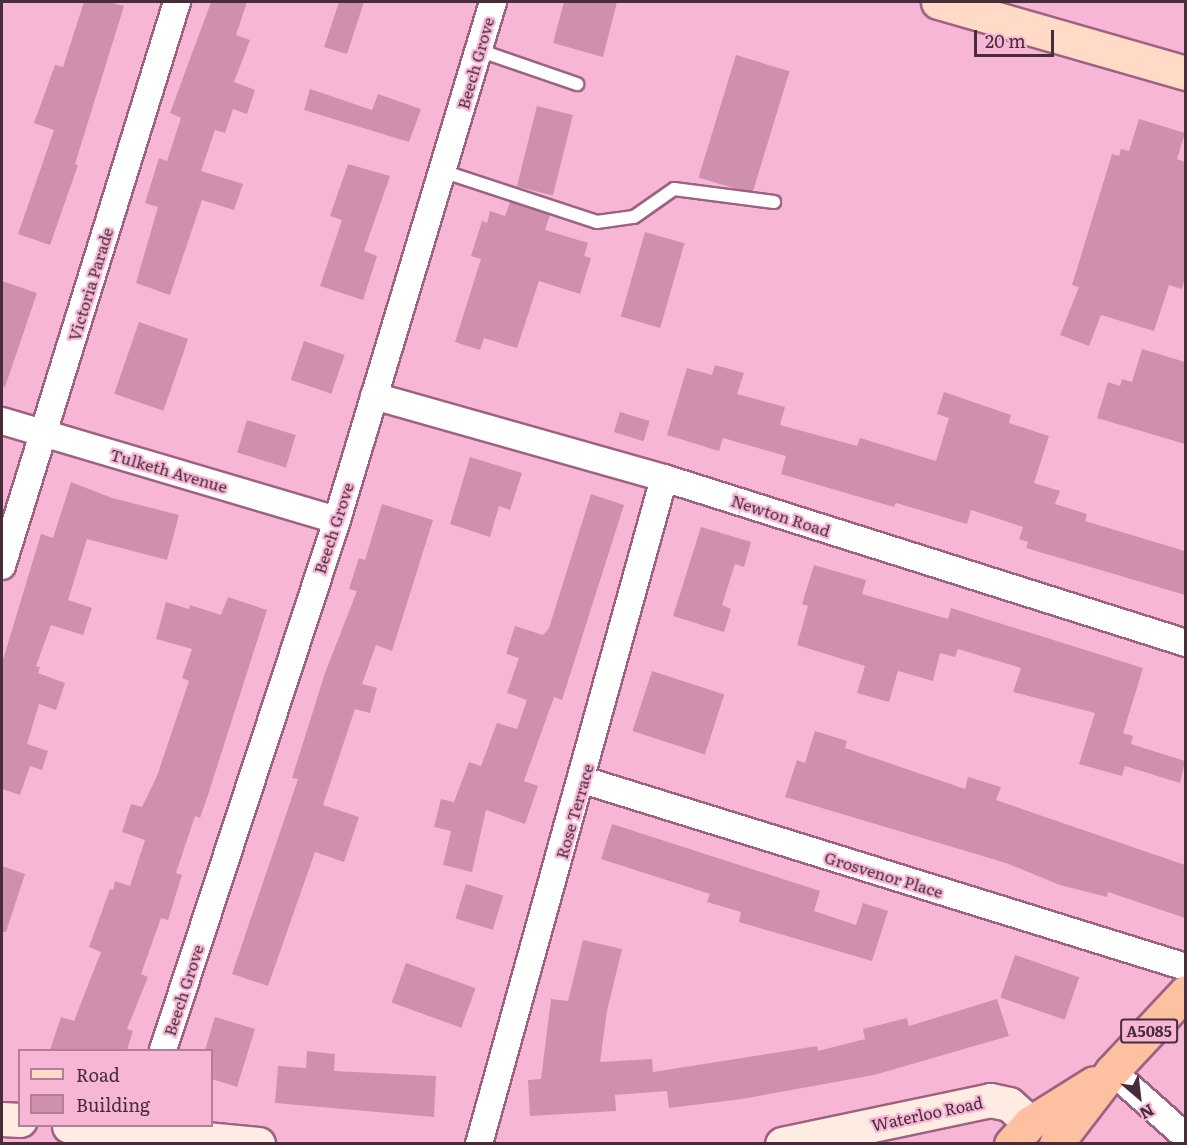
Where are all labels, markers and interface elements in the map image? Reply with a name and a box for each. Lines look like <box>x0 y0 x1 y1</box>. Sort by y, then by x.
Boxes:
street label: Beech Grove <box>453 15 497 111</box>
scale bar <box>977 18 1056 56</box>
text: 20 m <box>985 27 1026 54</box>
street label: Victoria Parade <box>64 225 116 343</box>
street label: Tulketh Avenue <box>108 444 230 496</box>
street label: Beech Grove <box>309 480 357 576</box>
street label: Newton Road <box>729 490 833 540</box>
street label: Rose Terrace <box>551 761 597 861</box>
street label: Grosvenor Place <box>822 847 946 901</box>
street label: Beech Grove <box>159 942 207 1038</box>
road number: A5085 <box>1119 1019 1179 1043</box>
legend <box>18 1049 213 1127</box>
text: Road <box>76 1061 120 1088</box>
north arrow <box>1109 1067 1169 1127</box>
text: Building <box>76 1091 150 1118</box>
street label: Waterloo Road <box>870 1092 984 1134</box>
text: N <box>1136 1099 1159 1127</box>

